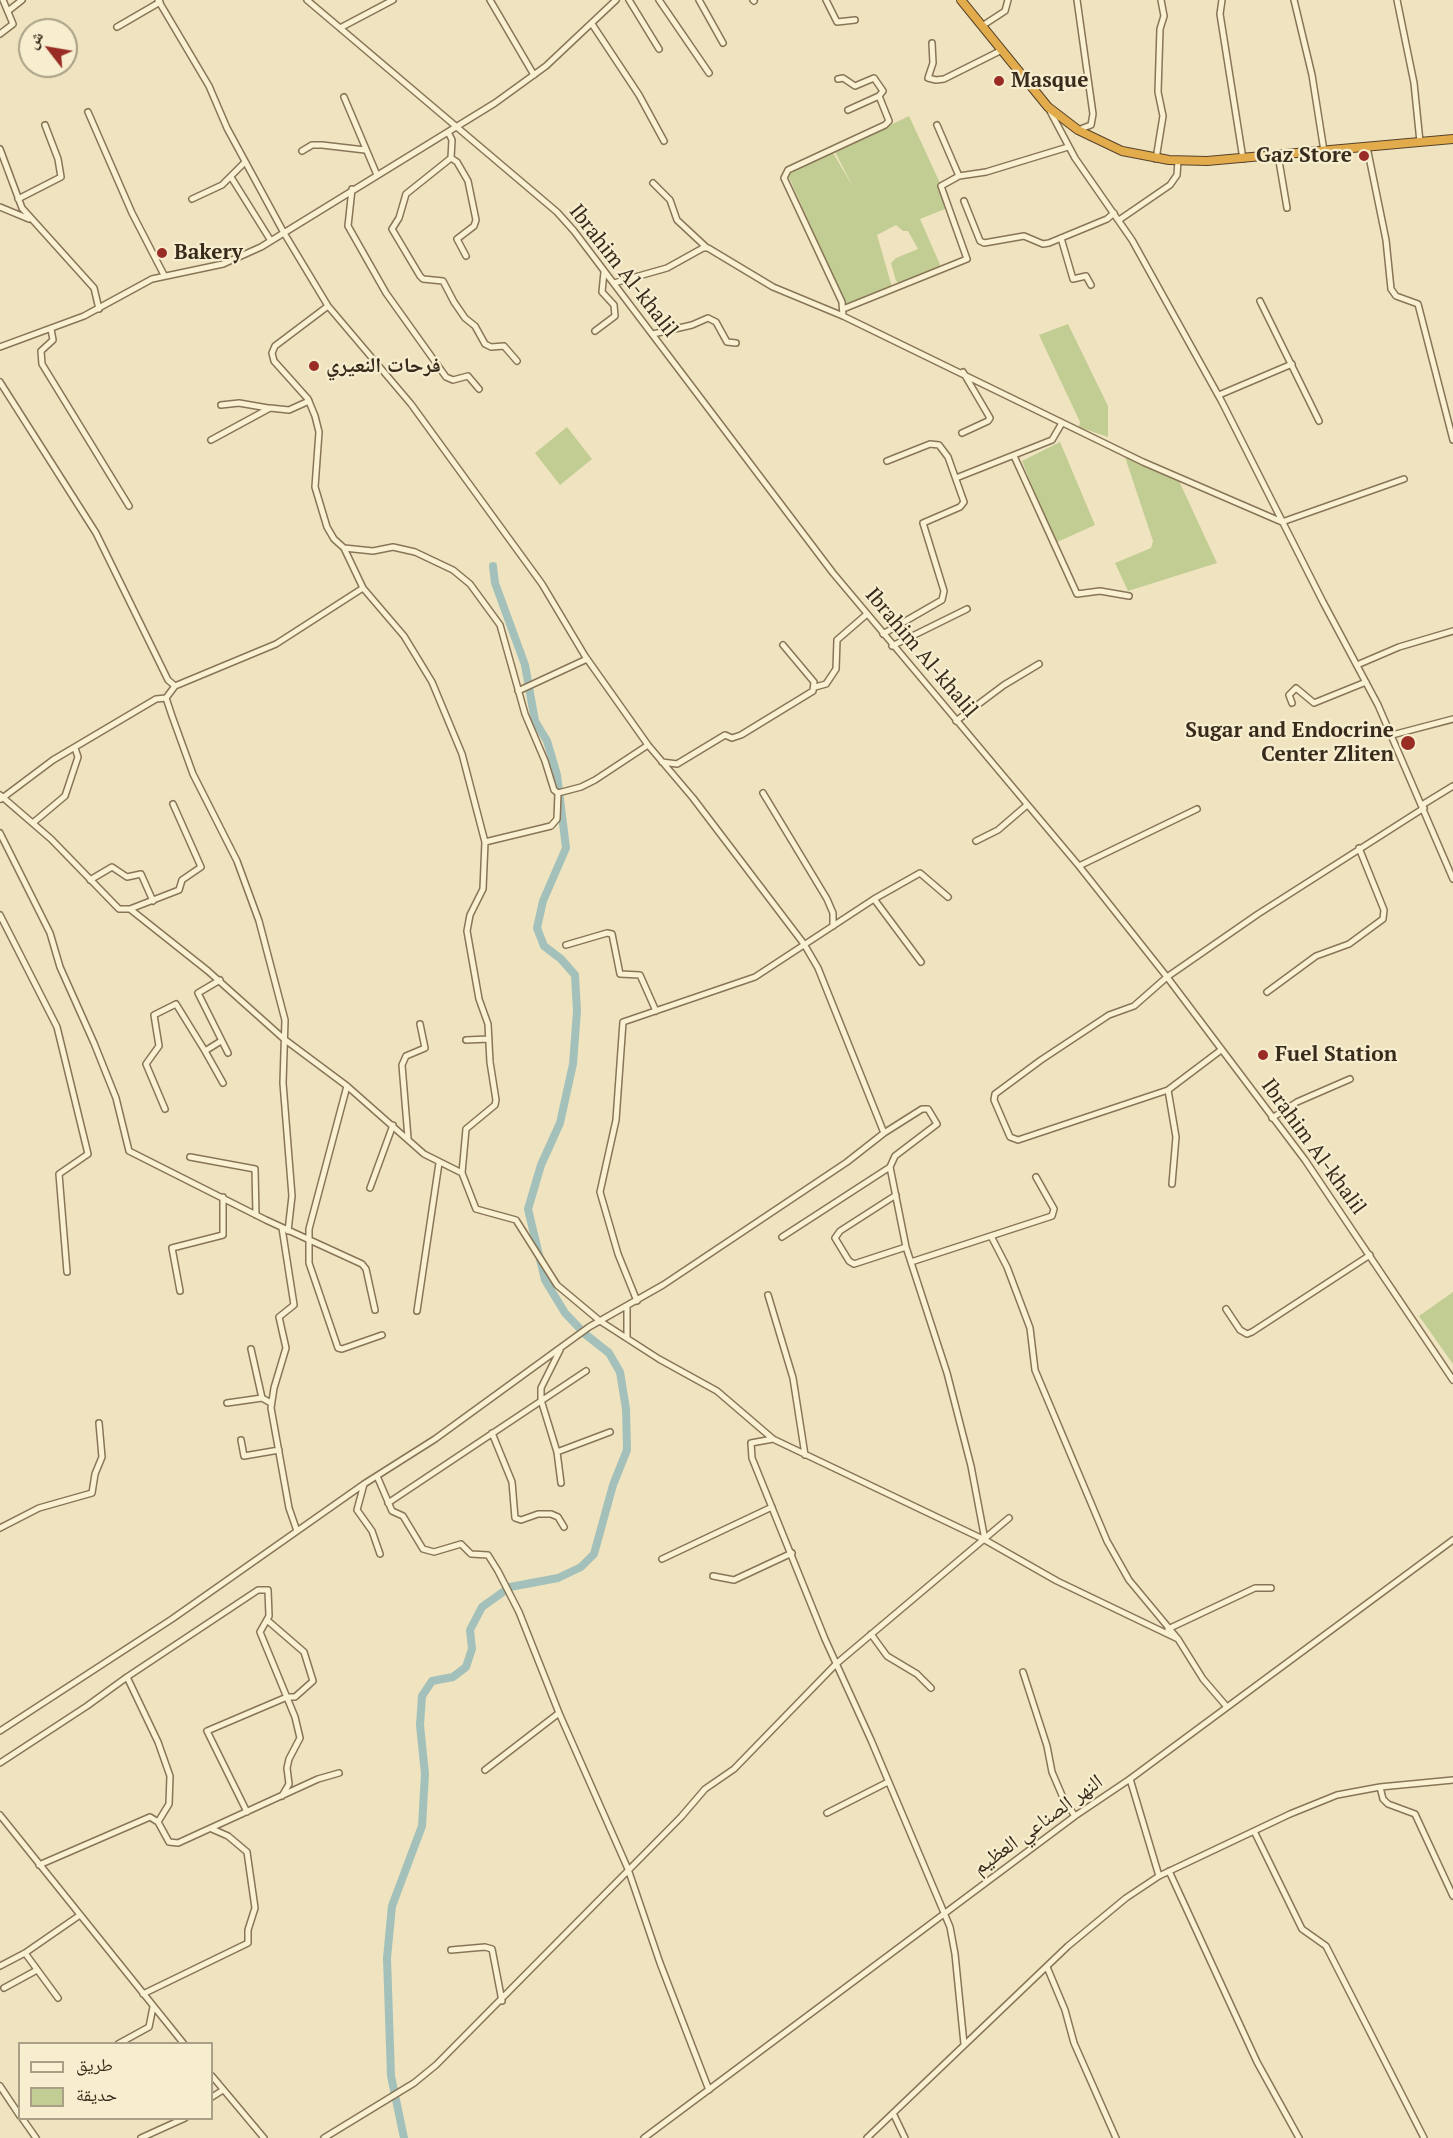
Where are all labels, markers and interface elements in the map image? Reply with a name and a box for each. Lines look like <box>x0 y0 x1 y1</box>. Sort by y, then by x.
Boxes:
north arrow <box>18 18 78 78</box>
text: ش <box>20 27 48 53</box>
place label: Masque <box>1011 68 1088 94</box>
marker: Masque <box>992 74 1006 88</box>
place label: Gaz Store <box>1256 143 1352 169</box>
marker: Gaz Store <box>1357 149 1371 163</box>
street label: Ibrahim Al-khalil <box>563 200 683 342</box>
place label: Bakery <box>174 240 243 266</box>
marker: Bakery <box>155 246 169 260</box>
place label: فرحات النعيري <box>326 353 441 379</box>
marker: فرحات النعيري <box>307 359 321 373</box>
street label: Ibrahim Al-khalil <box>859 583 983 723</box>
place label: Sugar and Endocrine Center Zliten <box>1185 718 1394 768</box>
marker: Sugar and Endocrine Center Zliten <box>1399 734 1417 752</box>
place label: Fuel Station <box>1275 1042 1397 1068</box>
marker: Fuel Station <box>1256 1048 1270 1062</box>
street label: Ibrahim Al-khalil <box>1255 1074 1371 1220</box>
street label: النهر الصناعي العظيم <box>968 1769 1108 1881</box>
legend <box>18 2042 213 2120</box>
text: طريق <box>76 2052 113 2076</box>
text: حديقة <box>76 2082 117 2106</box>

